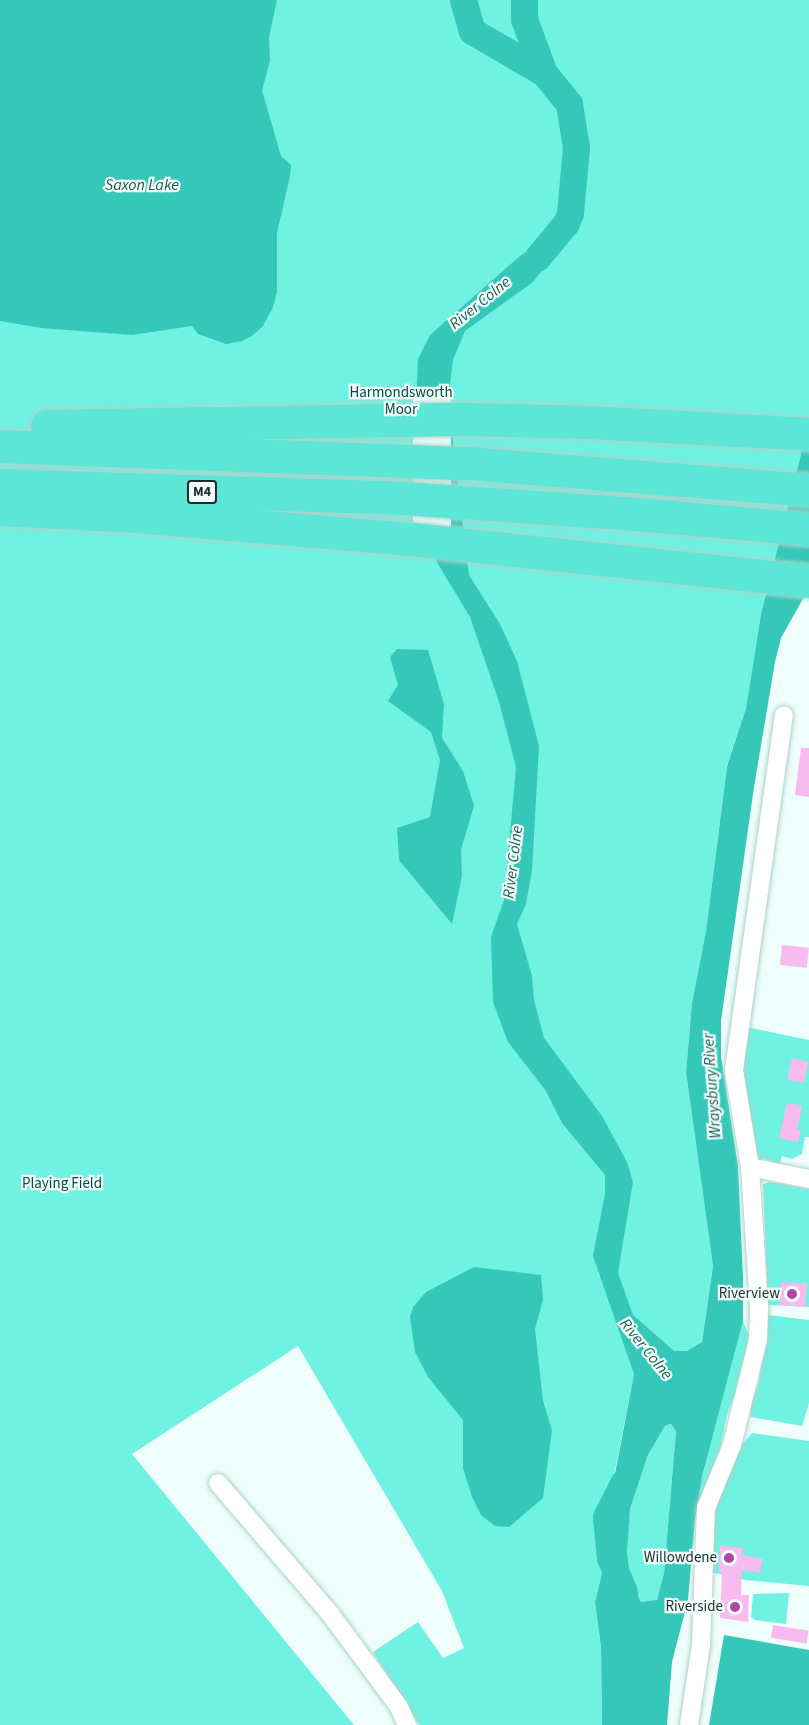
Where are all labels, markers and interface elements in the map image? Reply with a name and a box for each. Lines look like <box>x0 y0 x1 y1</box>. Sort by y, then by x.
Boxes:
water label: Saxon Lake <box>105 175 179 195</box>
water label: River Colne <box>446 273 514 333</box>
park label: Harmondsworth Moor <box>349 383 453 418</box>
road number: M4 <box>186 481 218 503</box>
water label: River Colne <box>499 825 527 899</box>
water label: Wraysbury River <box>699 1033 725 1139</box>
park label: Playing Field <box>22 1175 102 1193</box>
place label: Riverview <box>719 1285 780 1303</box>
marker: Riverview <box>785 1287 799 1301</box>
water label: River Colne <box>616 1315 676 1383</box>
place label: Willowdene <box>644 1549 717 1567</box>
marker: Willowdene <box>722 1551 736 1565</box>
place label: Riverside <box>665 1598 723 1616</box>
marker: Riverside <box>728 1600 742 1614</box>

